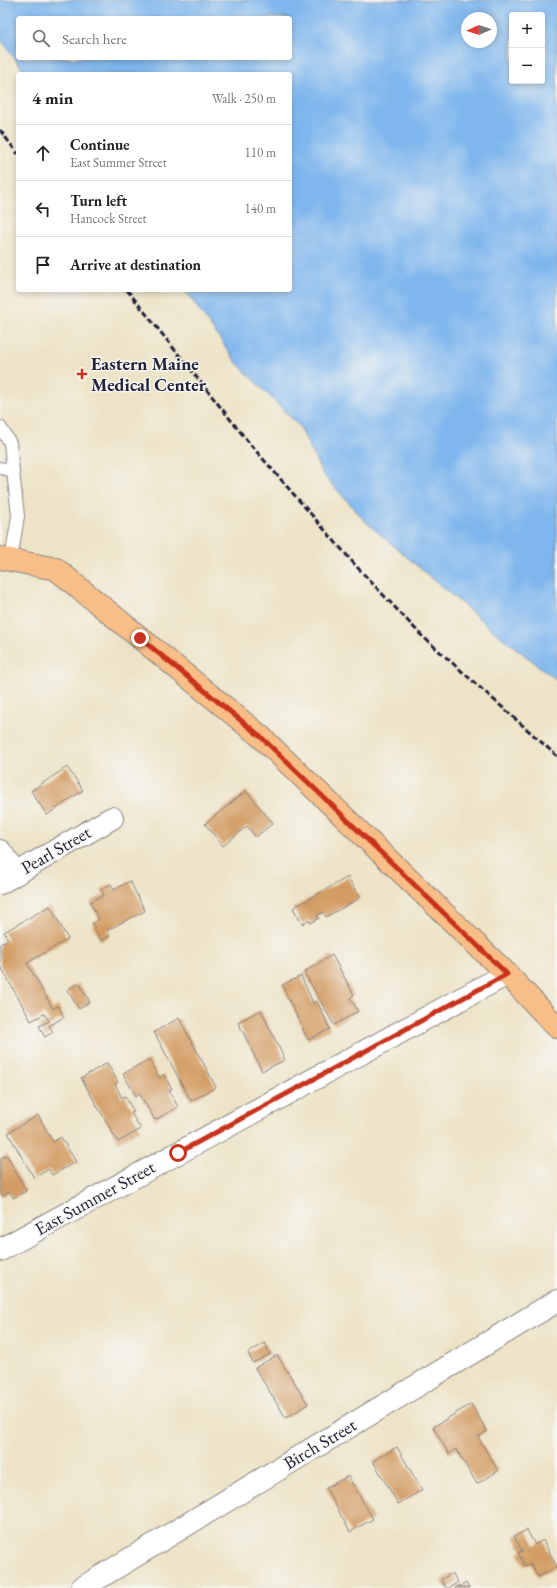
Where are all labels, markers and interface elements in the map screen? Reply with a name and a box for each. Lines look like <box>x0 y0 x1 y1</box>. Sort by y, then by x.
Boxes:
north arrow <box>461 12 497 48</box>
map controls <box>509 12 545 84</box>
button: + <box>509 12 545 48</box>
search box <box>16 16 292 60</box>
icon: search <box>30 27 52 49</box>
text: Search here <box>62 29 127 48</box>
button: − <box>509 48 545 84</box>
text: 4 min <box>32 87 73 109</box>
text: Walk · 250 m <box>212 90 276 107</box>
text: Continue <box>70 135 130 154</box>
icon: ahead <box>32 142 54 164</box>
text: 110 m <box>245 144 276 161</box>
text: East Summer Street <box>70 154 167 171</box>
text: Turn left <box>70 191 127 210</box>
icon: left <box>32 198 54 220</box>
text: 140 m <box>245 200 276 217</box>
text: Hancock Street <box>70 210 147 227</box>
icon: arrive <box>32 254 54 276</box>
text: Arrive at destination <box>70 255 201 274</box>
place label: Eastern Maine Medical Center <box>91 352 207 396</box>
marker: Eastern Maine Medical Center <box>76 368 88 380</box>
route end <box>131 629 149 647</box>
street label: Pearl Street <box>17 820 95 879</box>
route start <box>169 1144 187 1162</box>
street label: East Summer Street <box>31 1155 159 1240</box>
street label: Birch Street <box>279 1413 361 1474</box>

